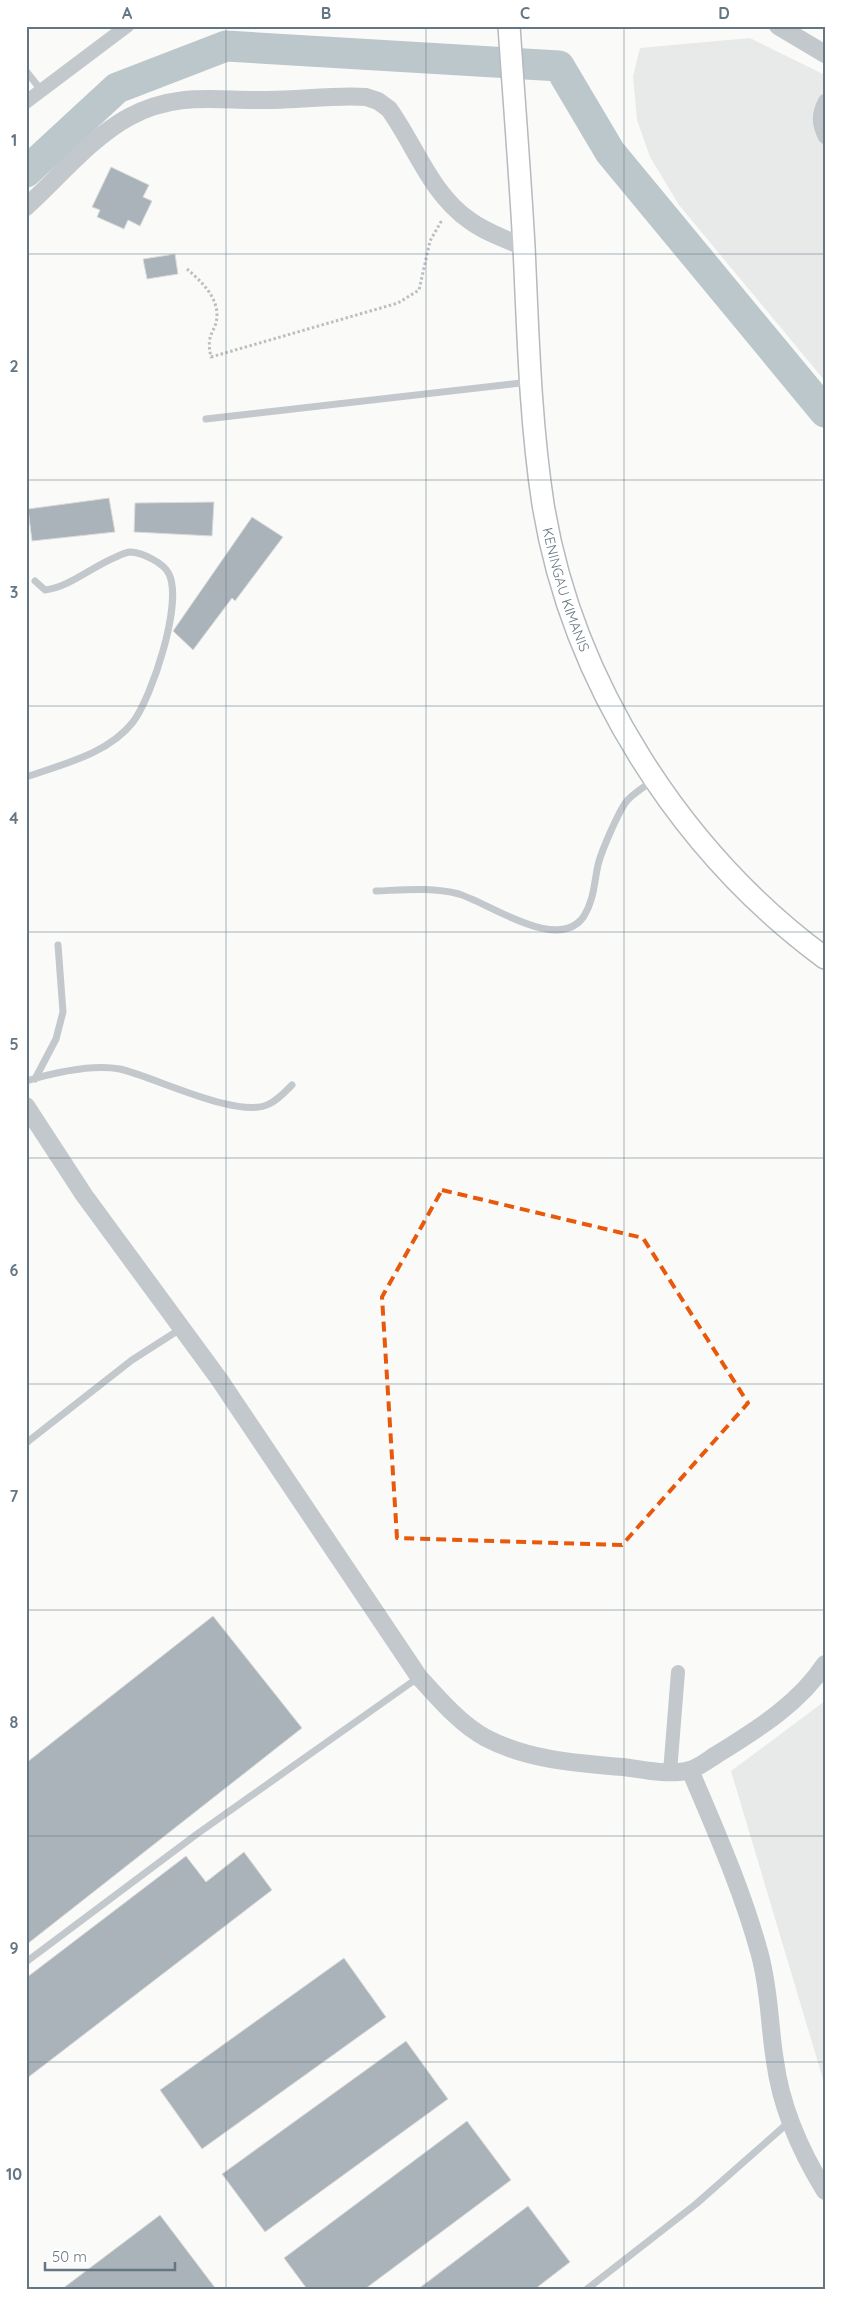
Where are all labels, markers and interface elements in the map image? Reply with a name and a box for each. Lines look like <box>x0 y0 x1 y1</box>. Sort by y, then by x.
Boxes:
text: A <box>122 3 133 23</box>
text: B <box>321 3 331 23</box>
text: C <box>520 3 530 23</box>
text: D <box>718 3 730 23</box>
text: 1 <box>11 130 17 150</box>
text: 2 <box>9 356 19 376</box>
street label: KENINGAU KIMANIS <box>539 526 594 654</box>
text: 3 <box>10 582 18 602</box>
text: 4 <box>9 808 19 828</box>
text: 5 <box>9 1034 19 1054</box>
text: 6 <box>10 1260 19 1280</box>
text: 7 <box>10 1486 19 1506</box>
text: 8 <box>10 1712 19 1732</box>
text: 9 <box>9 1938 19 1958</box>
text: 10 <box>6 2164 22 2184</box>
scale bar <box>45 2240 175 2272</box>
text: 50 m <box>52 2247 87 2266</box>

